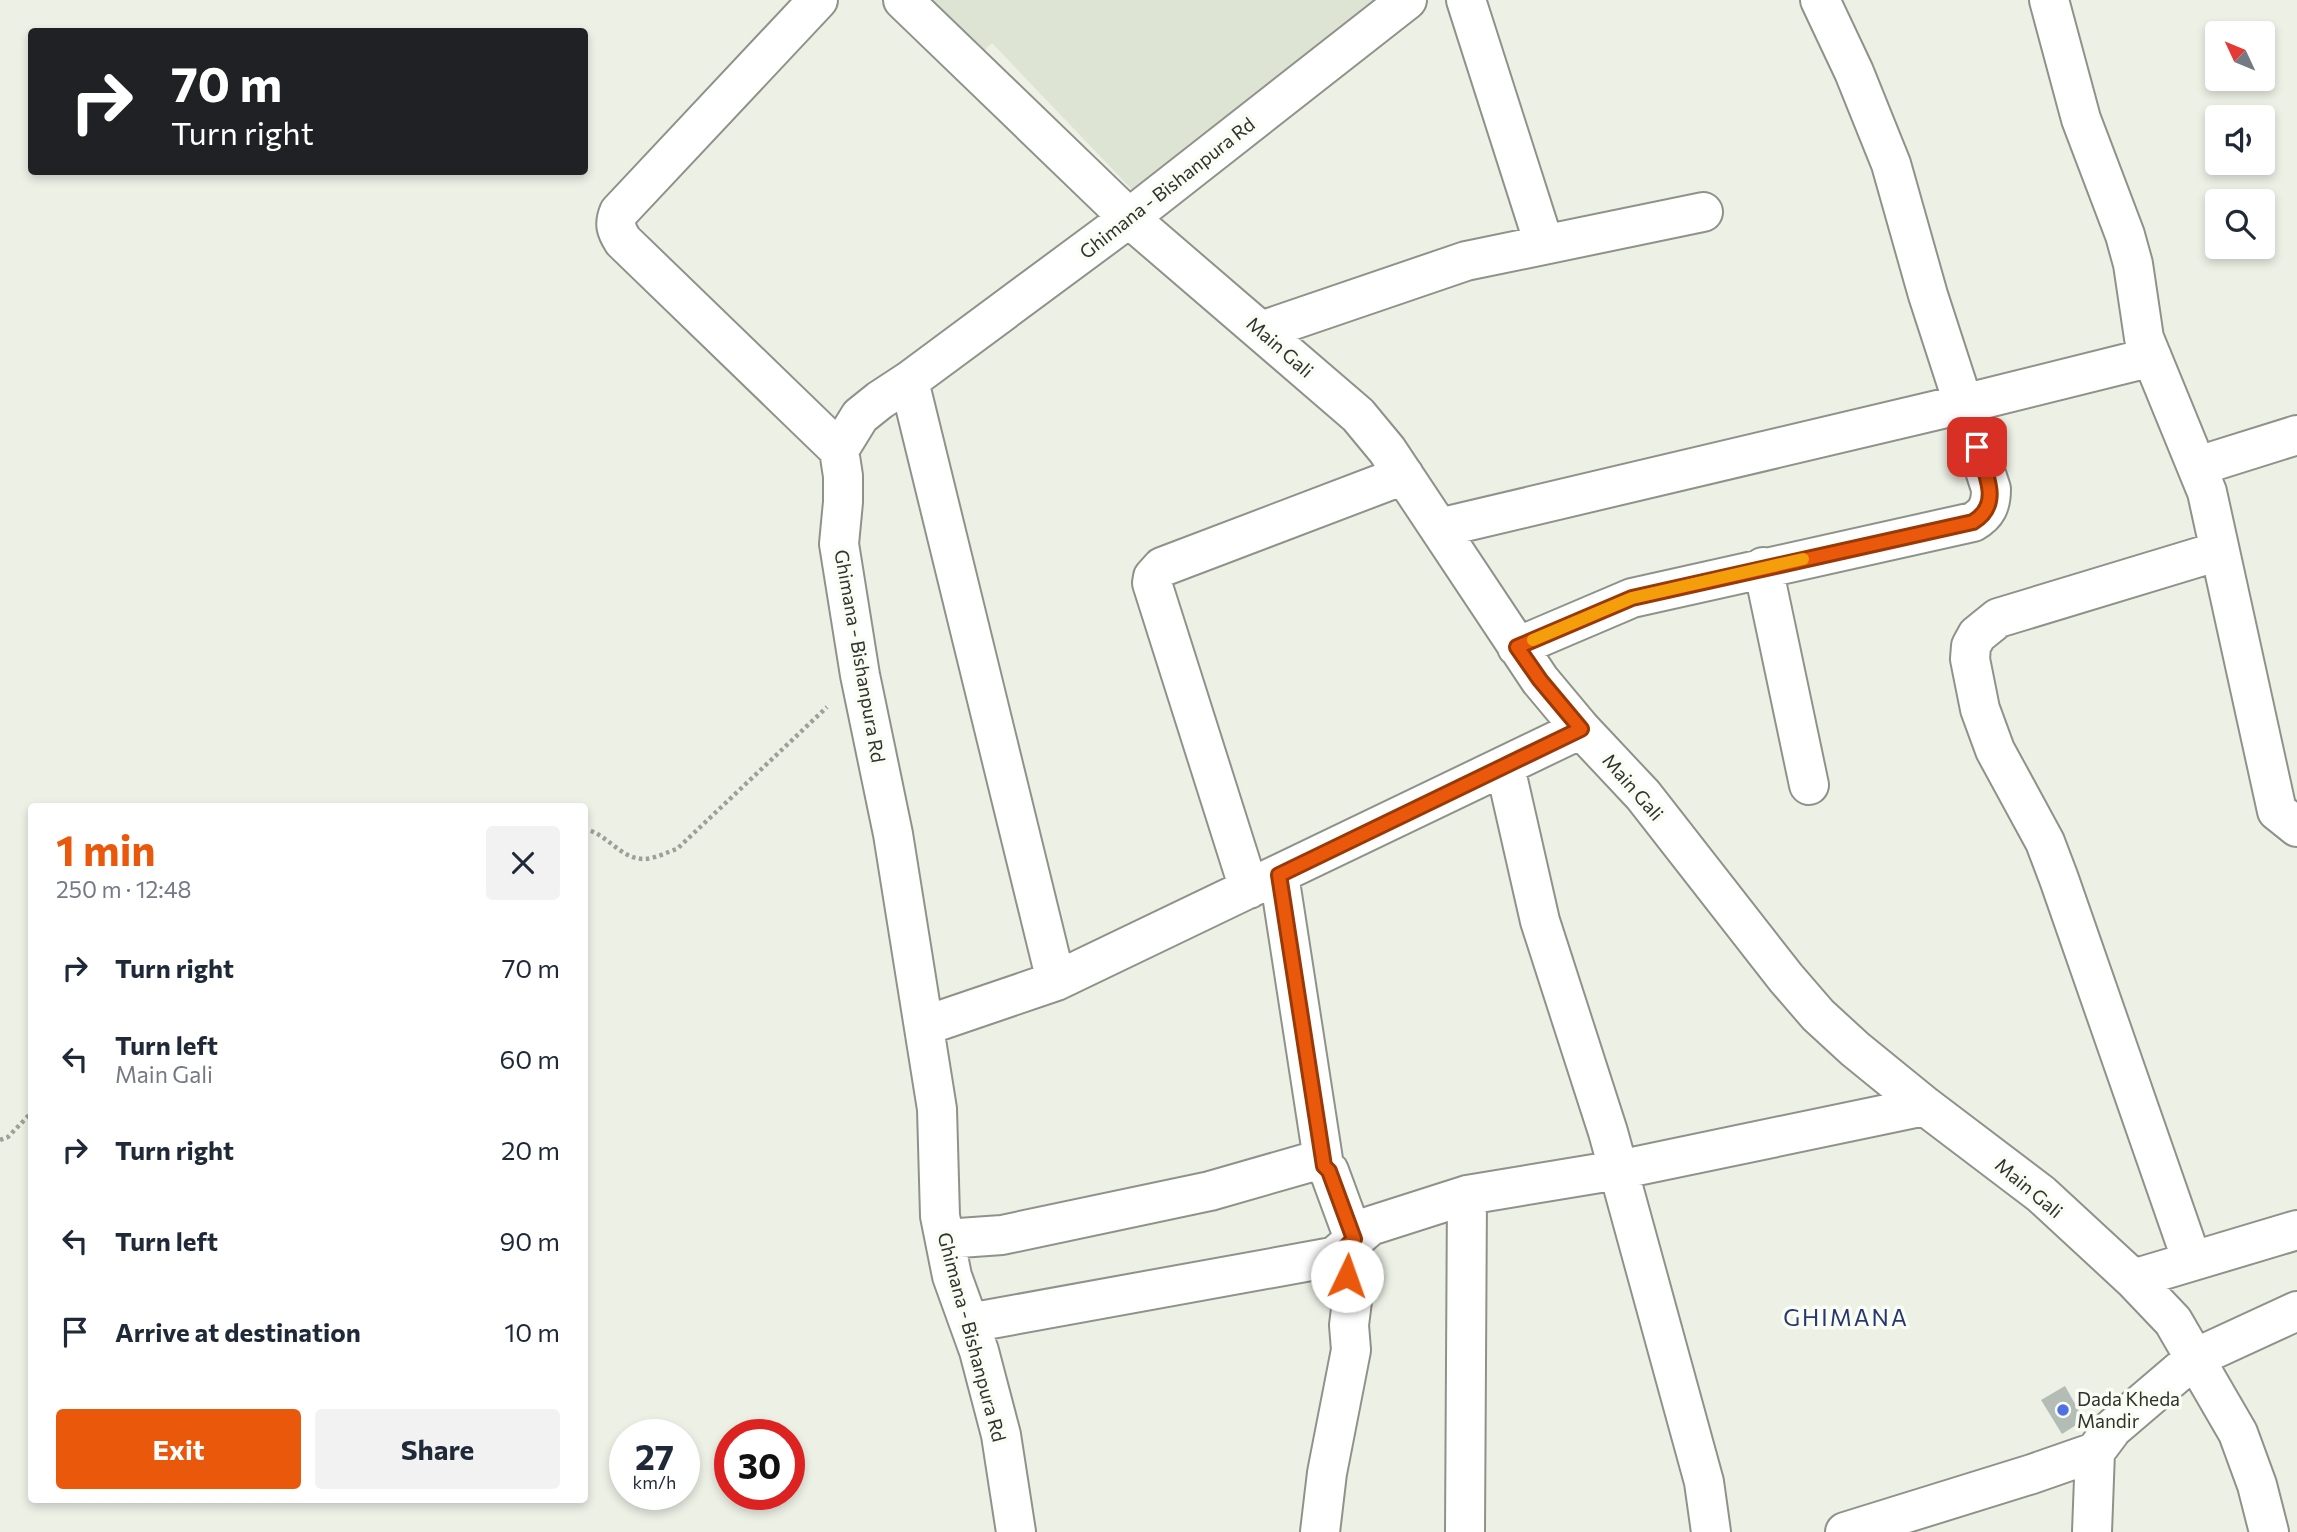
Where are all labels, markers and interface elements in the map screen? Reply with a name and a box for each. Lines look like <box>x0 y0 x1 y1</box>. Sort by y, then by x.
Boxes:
north arrow <box>2205 21 2275 91</box>
map controls <box>2205 21 2275 259</box>
text: 70 m <box>171 52 282 112</box>
icon: right <box>56 56 147 147</box>
button: sound <box>2205 105 2275 175</box>
text: Turn right <box>171 112 314 152</box>
street label: Ghimana - Bishanpura Rd <box>1075 112 1259 263</box>
button: search <box>2205 189 2275 259</box>
street label: Main Gali <box>1242 311 1318 382</box>
pin <box>1947 417 2007 477</box>
icon: arrive <box>1958 428 1996 466</box>
street label: Ghimana - Bishanpura Rd <box>830 548 891 764</box>
street label: Main Gali <box>1598 749 1669 825</box>
text: 1 min <box>56 823 156 875</box>
button: close <box>486 826 560 900</box>
text: 250 m · 12:48 <box>56 875 191 903</box>
icon: right <box>56 949 94 987</box>
text: Turn right <box>115 952 234 983</box>
text: 70 m <box>502 952 560 983</box>
text: Turn left <box>115 1029 218 1060</box>
icon: left <box>56 1040 94 1078</box>
text: 60 m <box>500 1043 560 1074</box>
text: Main Gali <box>115 1060 213 1088</box>
icon: right <box>56 1131 94 1169</box>
text: Turn right <box>115 1134 234 1165</box>
text: 20 m <box>501 1134 560 1165</box>
street label: Main Gali <box>1991 1153 2068 1222</box>
icon: left <box>56 1222 94 1260</box>
text: Turn left <box>115 1225 218 1256</box>
text: 90 m <box>500 1225 560 1256</box>
street label: Ghimana - Bishanpura Rd <box>933 1230 1012 1444</box>
position arrow <box>1310 1239 1384 1313</box>
district label: GHIMANA <box>1783 1303 1909 1331</box>
icon: arrive <box>56 1313 94 1351</box>
text: Arrive at destination <box>115 1316 361 1347</box>
text: 10 m <box>504 1316 560 1347</box>
place label: Dada Kheda Mandir <box>2077 1387 2180 1432</box>
marker: Dada Kheda Mandir <box>2055 1402 2071 1418</box>
button: Exit <box>56 1409 301 1489</box>
button: Share <box>315 1409 560 1489</box>
speed limit sign: 30 <box>714 1419 805 1510</box>
text: 27 <box>635 1434 674 1477</box>
text: km/h <box>633 1471 676 1493</box>

